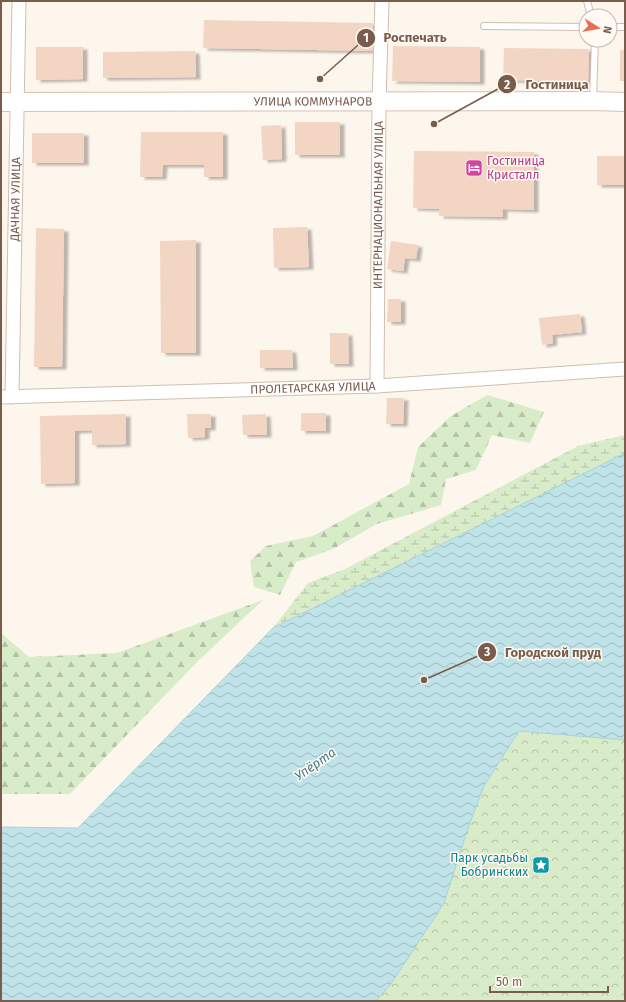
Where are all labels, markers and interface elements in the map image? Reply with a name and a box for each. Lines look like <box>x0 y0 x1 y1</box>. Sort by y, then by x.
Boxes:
north arrow <box>578 8 618 48</box>
callout: Роспечать <box>356 25 455 50</box>
text: N <box>600 25 614 35</box>
text: Роспечать <box>384 30 447 45</box>
text: 1 <box>363 31 369 45</box>
callout: Гостиница <box>497 72 596 97</box>
text: Гостиница <box>525 77 589 92</box>
text: 2 <box>504 78 510 92</box>
street label: УЛИЦА КОММУНАРОВ <box>254 94 372 109</box>
street label: ИНТЕРНАЦИОНАЛЬНАЯ УЛИЦА <box>371 121 386 289</box>
place label: Гостиница Кристалл <box>487 154 545 182</box>
street label: ДАЧНАЯ УЛИЦА <box>8 157 23 242</box>
hotel icon: Гостиница Кристалл <box>464 158 484 178</box>
street label: ПРОЛЕТАРСКАЯ УЛИЦА <box>250 379 376 397</box>
callout: Городской пруд <box>477 640 609 665</box>
text: 3 <box>483 645 490 659</box>
text: Городской пруд <box>505 645 602 660</box>
water label: Упёрта <box>292 744 338 784</box>
place label: Парк усадьбы Бобринских <box>450 851 528 879</box>
place icon: Парк усадьбы Бобринских <box>531 855 551 875</box>
scale bar <box>490 968 608 994</box>
text: 50 m <box>496 975 522 989</box>

